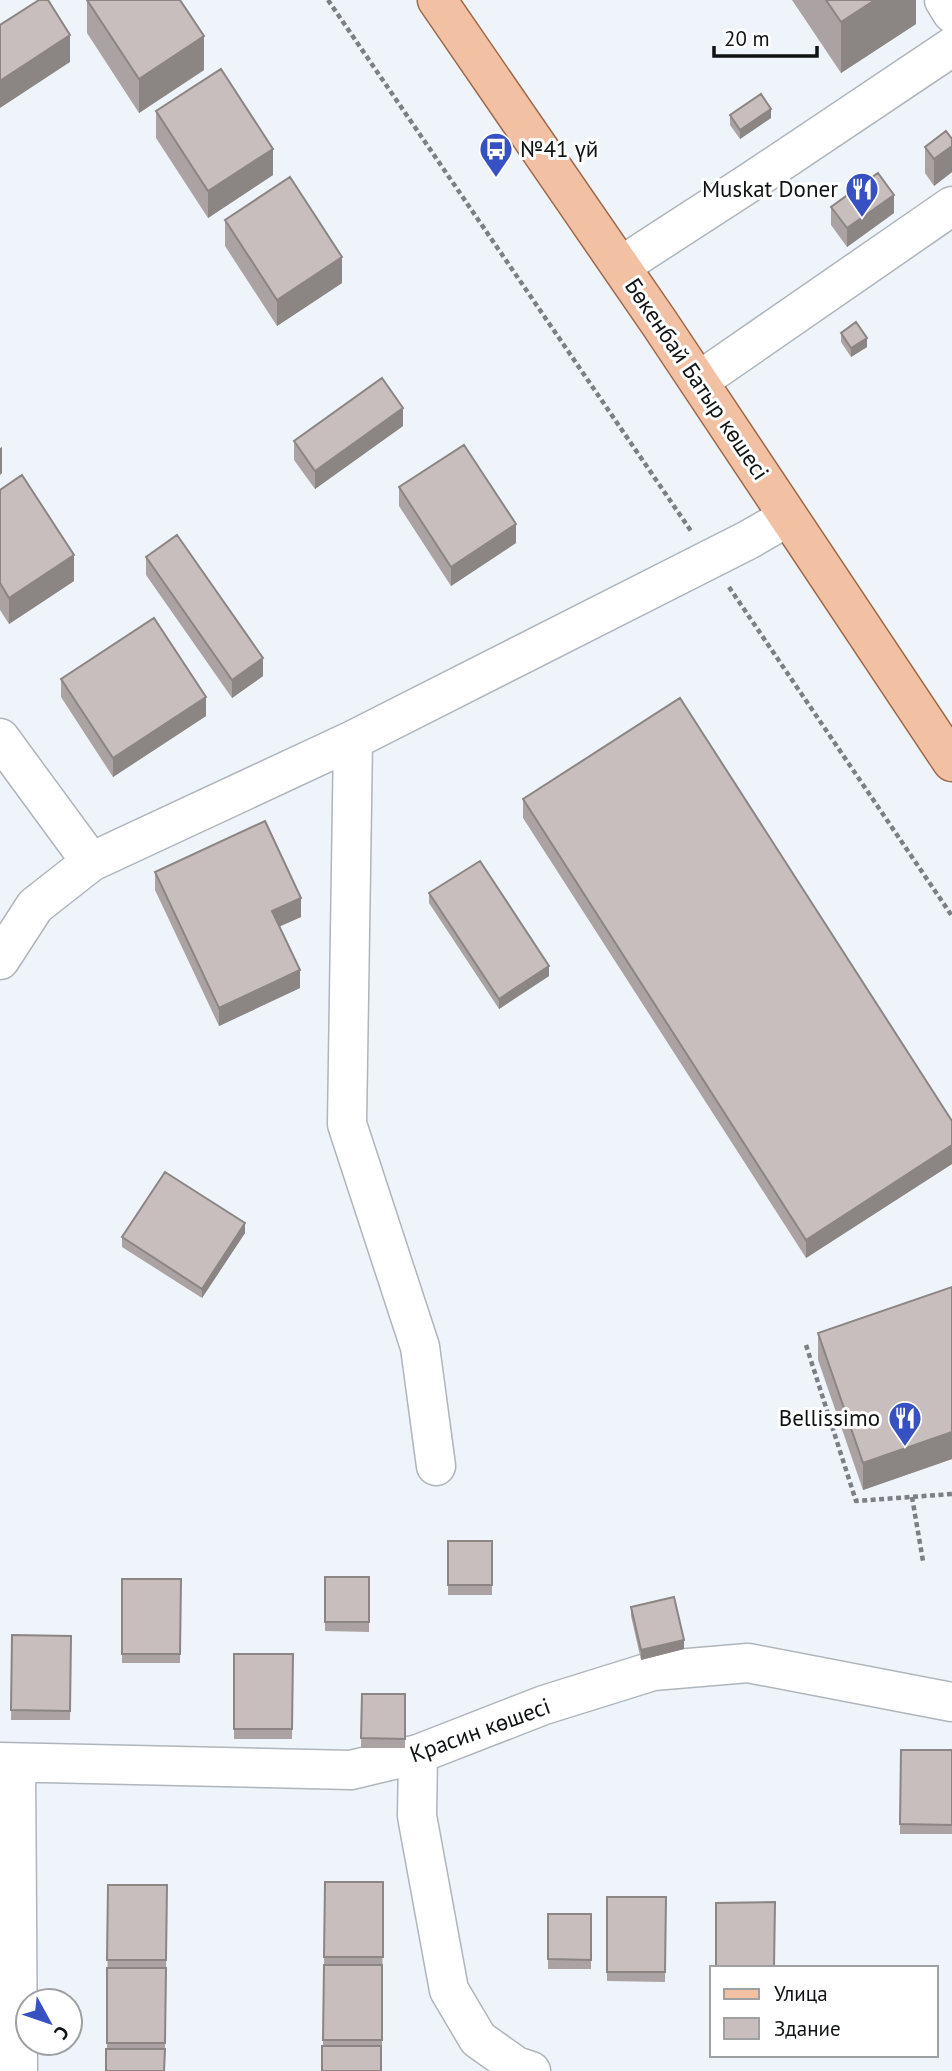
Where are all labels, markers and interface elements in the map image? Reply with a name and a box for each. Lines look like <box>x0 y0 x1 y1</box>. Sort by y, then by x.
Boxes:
scale bar <box>714 14 817 58</box>
text: 20 m <box>724 25 770 52</box>
bus stop icon: №41 үй <box>477 130 515 179</box>
place label: №41 үй <box>520 134 598 163</box>
restaurant icon: Muskat Doner <box>843 170 881 219</box>
place label: Muskat Doner <box>702 174 838 203</box>
street label: Бөкенбай Батыр көшесі <box>619 272 776 485</box>
restaurant icon: Bellissimo <box>886 1399 924 1448</box>
place label: Bellissimo <box>779 1403 880 1432</box>
street label: Красин көшесі <box>406 1691 554 1768</box>
legend <box>710 1966 938 2057</box>
text: Улица <box>774 1980 828 2007</box>
north arrow <box>14 1987 84 2057</box>
text: Здание <box>774 2015 841 2042</box>
text: С <box>49 2021 75 2045</box>

